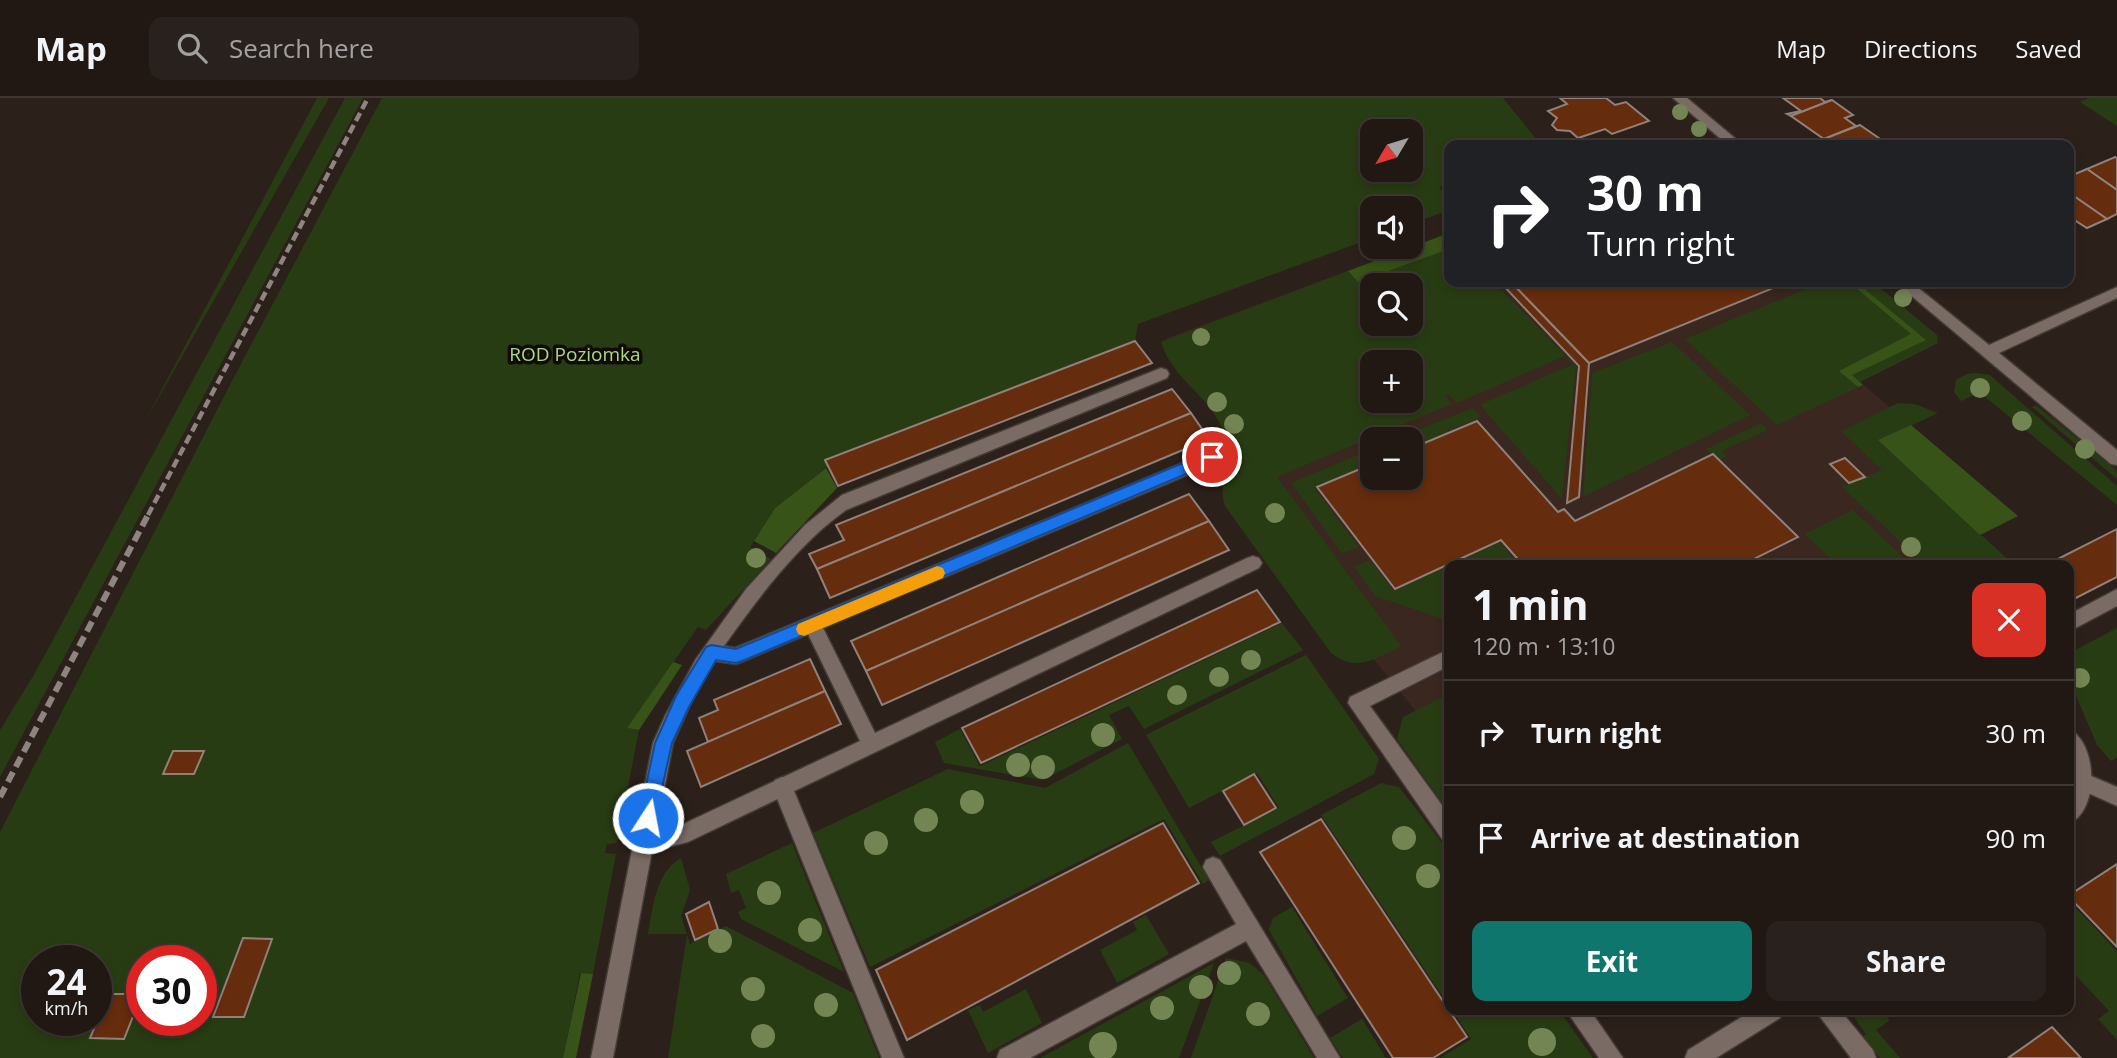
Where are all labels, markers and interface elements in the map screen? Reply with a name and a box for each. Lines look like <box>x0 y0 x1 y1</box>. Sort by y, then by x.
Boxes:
search box <box>149 17 639 80</box>
text: Map <box>35 26 107 71</box>
icon: search <box>173 29 211 67</box>
text: Search here <box>229 30 374 66</box>
text: Map <box>1776 32 1826 65</box>
text: Directions <box>1864 32 1977 65</box>
text: Saved <box>2015 32 2082 65</box>
north arrow <box>1360 119 1423 182</box>
map controls <box>1360 119 1423 490</box>
text: 30 m <box>1587 159 1704 225</box>
icon: right <box>1472 168 1563 259</box>
button: sound <box>1360 196 1423 259</box>
text: Turn right <box>1587 222 1735 265</box>
button: search <box>1360 273 1423 336</box>
park label: ROD Poziomka <box>509 341 641 367</box>
button: + <box>1360 350 1423 413</box>
pin <box>1182 427 1242 487</box>
button: − <box>1360 427 1423 490</box>
icon: arrive <box>1193 438 1231 476</box>
text: 1 min <box>1472 575 1589 632</box>
button: close <box>1972 583 2046 657</box>
text: 120 m · 13:10 <box>1472 630 1615 662</box>
icon: right <box>1472 714 1510 752</box>
text: Turn right <box>1531 715 1662 751</box>
text: 30 m <box>1985 715 2046 751</box>
position arrow <box>611 781 685 855</box>
icon: arrive <box>1472 819 1510 857</box>
text: Arrive at destination <box>1531 820 1800 856</box>
text: 90 m <box>1985 820 2046 856</box>
button: Exit <box>1472 921 1752 1001</box>
button: Share <box>1766 921 2046 1001</box>
speed limit sign: 30 <box>126 945 217 1036</box>
text: 24 <box>46 958 87 1005</box>
text: km/h <box>45 996 88 1020</box>

